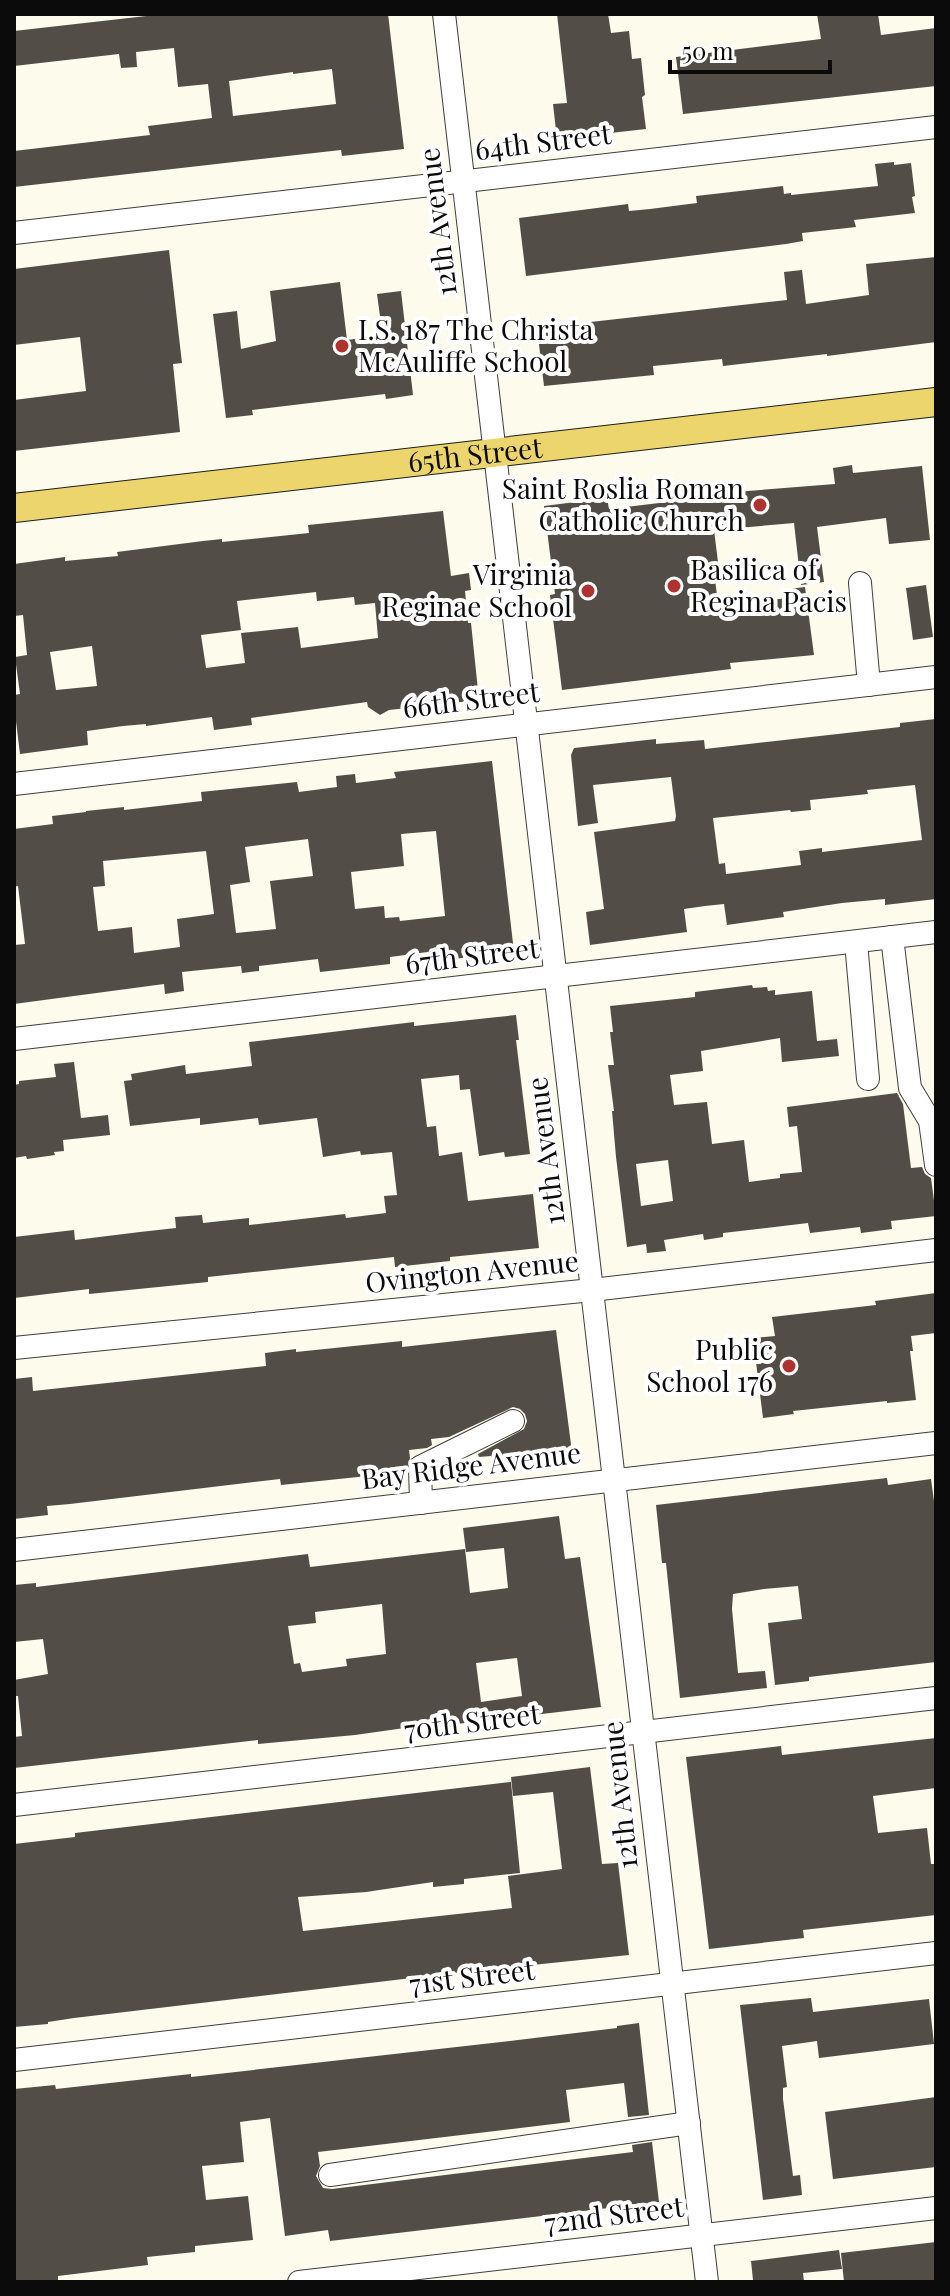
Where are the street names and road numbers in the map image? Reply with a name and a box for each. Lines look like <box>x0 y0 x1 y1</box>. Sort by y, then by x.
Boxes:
street label: 64th Street <box>473 114 614 167</box>
street label: 12th Avenue <box>409 146 464 298</box>
street label: 65th Street <box>406 427 545 480</box>
street label: 66th Street <box>400 672 542 725</box>
street label: 67th Street <box>403 928 542 981</box>
street label: 12th Avenue <box>517 1075 572 1227</box>
street label: Ovington Avenue <box>363 1241 580 1300</box>
street label: Bay Ridge Avenue <box>359 1433 583 1496</box>
street label: 70th Street <box>402 1694 543 1747</box>
street label: 12th Avenue <box>592 1719 645 1871</box>
street label: 71st Street <box>407 1949 538 2002</box>
street label: 72nd Street <box>542 2186 687 2240</box>

